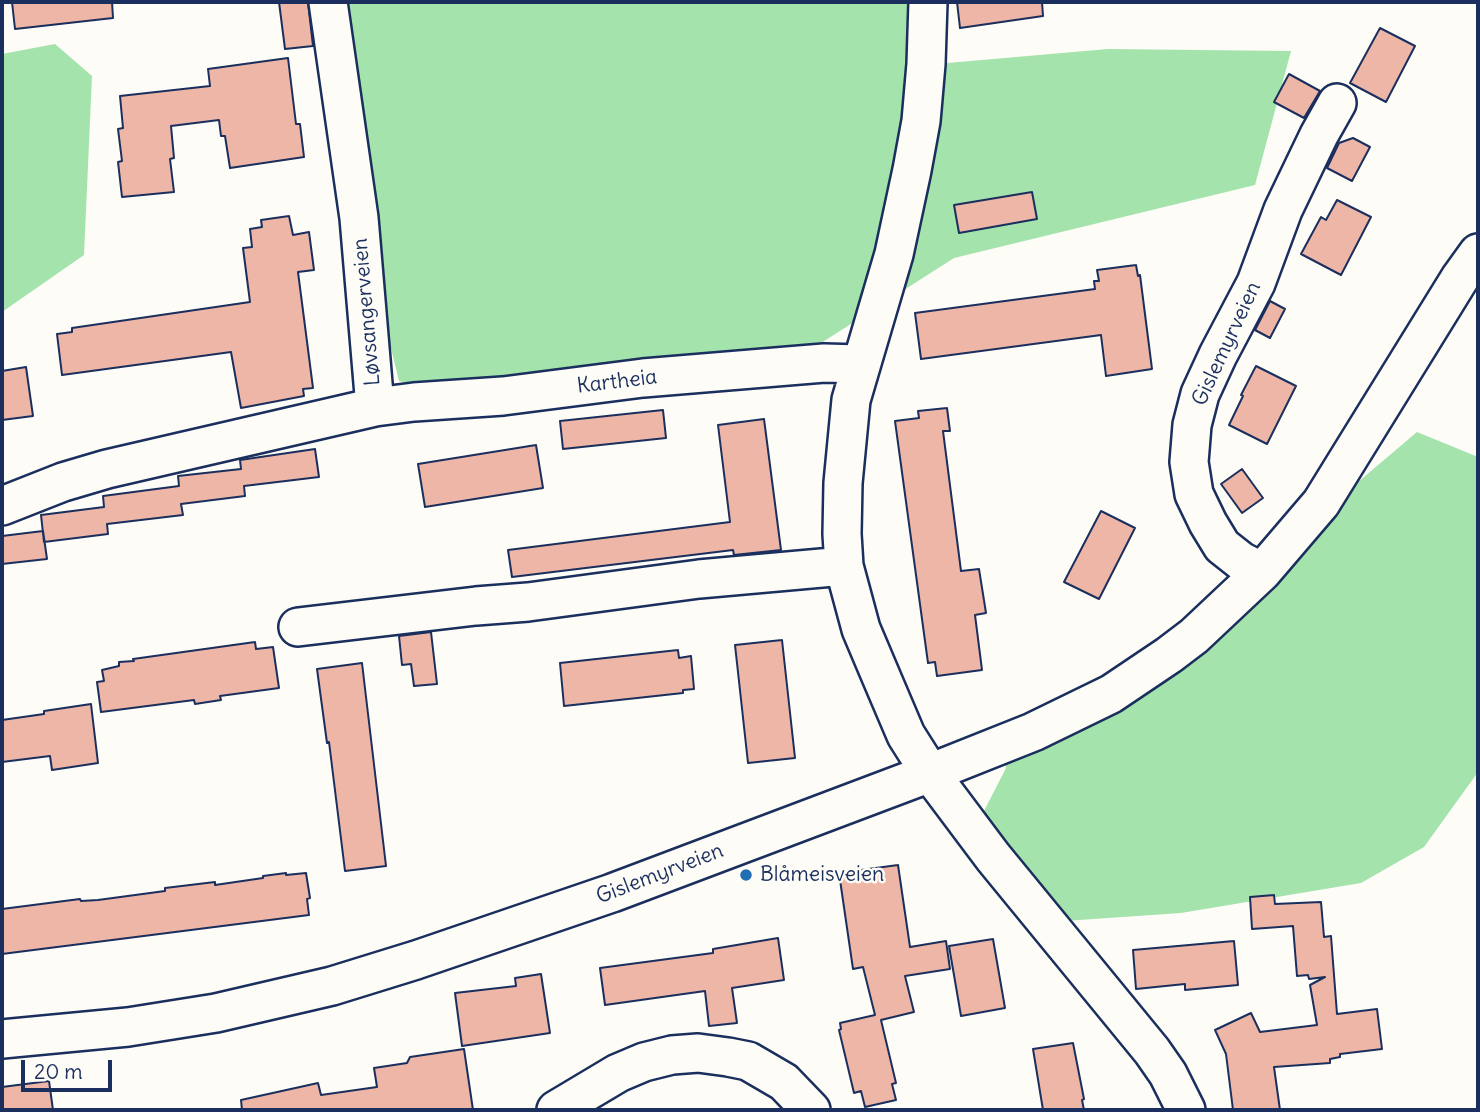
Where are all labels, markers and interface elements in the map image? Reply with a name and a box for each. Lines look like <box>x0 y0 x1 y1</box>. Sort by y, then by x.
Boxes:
street label: Løvsangerveien <box>348 237 386 387</box>
street label: Gislemyrveien <box>1187 278 1267 410</box>
street label: Kartheia <box>575 365 659 399</box>
street label: Gislemyrveien <box>593 838 727 910</box>
place label: Blåmeisveien <box>760 862 884 888</box>
marker: Blåmeisveien <box>738 867 754 883</box>
scale bar <box>24 1046 116 1090</box>
text: 20 m <box>34 1058 83 1085</box>

